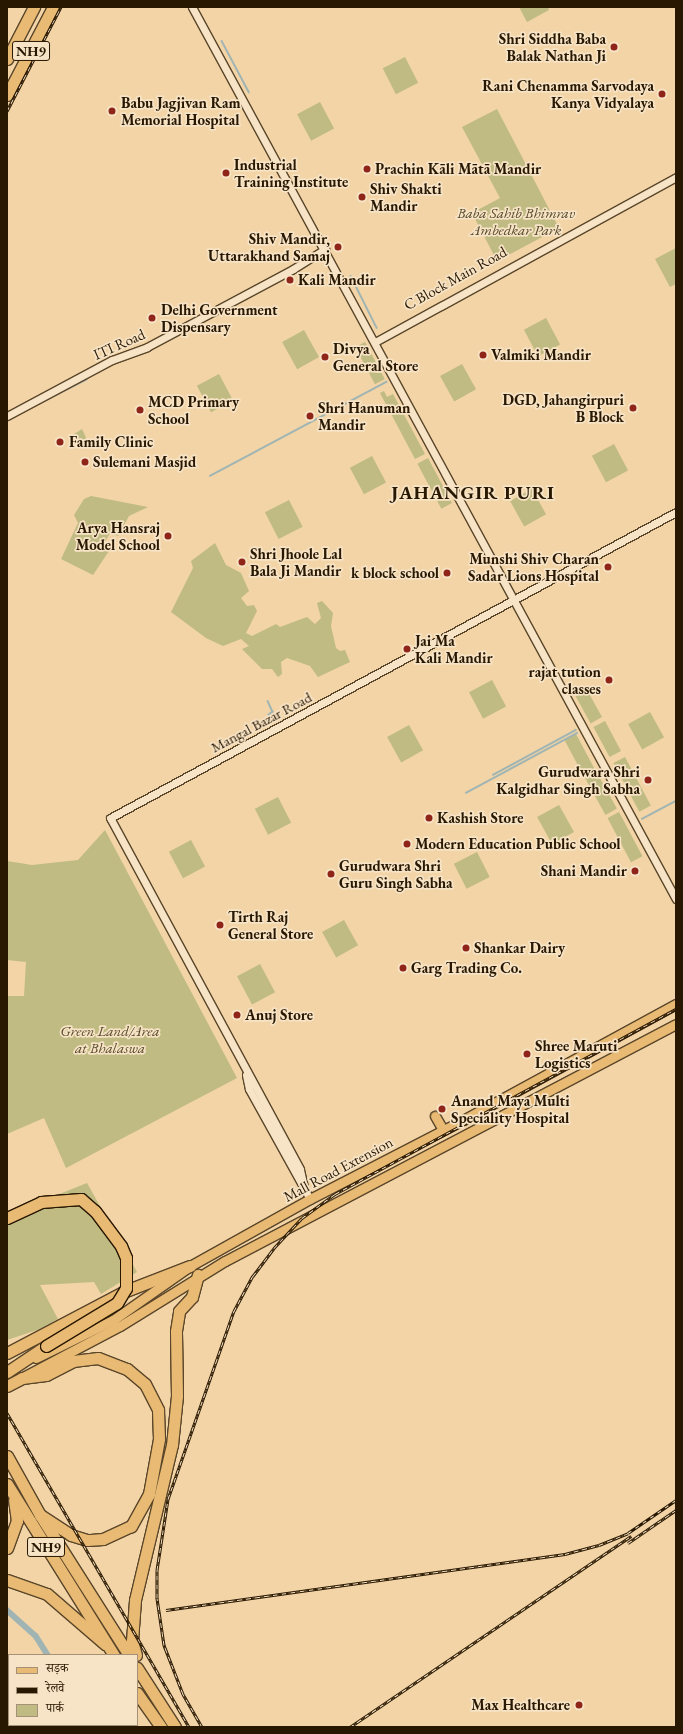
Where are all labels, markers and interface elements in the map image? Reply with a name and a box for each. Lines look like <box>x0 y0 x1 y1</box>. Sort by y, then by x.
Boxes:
place label: Shri Siddha Baba Balak Nathan Ji <box>499 29 606 64</box>
road number: NH9 <box>12 39 50 63</box>
marker: Shri Siddha Baba Balak Nathan Ji <box>609 42 619 52</box>
place label: Rani Chenamma Sarvodaya Kanya Vidyalaya <box>482 76 654 111</box>
marker: Rani Chenamma Sarvodaya Kanya Vidyalaya <box>657 89 667 99</box>
place label: Babu Jagjivan Ram Memorial Hospital <box>121 93 241 128</box>
marker: Babu Jagjivan Ram Memorial Hospital <box>106 105 118 117</box>
place label: Industrial Training Institute <box>234 155 348 190</box>
place label: Prachin Kāli Mātā Mandir <box>375 160 541 178</box>
marker: Prachin Kāli Mātā Mandir <box>362 164 372 174</box>
marker: Industrial Training Institute <box>221 168 231 178</box>
place label: Shiv Shakti Mandir <box>370 179 442 214</box>
marker: Shiv Shakti Mandir <box>357 192 367 202</box>
park label: Baba Sahib Bhimrav Ambedkar Park <box>457 203 575 238</box>
place label: Shiv Mandir, Uttarakhand Samaj <box>208 229 330 264</box>
marker: Shiv Mandir, Uttarakhand Samaj <box>333 242 343 252</box>
street label: C Block Main Road <box>400 242 510 314</box>
place label: Kali Mandir <box>298 271 376 289</box>
marker: Kali Mandir <box>285 275 295 285</box>
place label: Delhi Government Dispensary <box>161 300 278 335</box>
marker: Delhi Government Dispensary <box>146 312 158 324</box>
street label: ITI Road <box>90 325 148 363</box>
place label: Divya General Store <box>333 339 418 374</box>
place label: Valmiki Mandir <box>491 346 591 364</box>
marker: Valmiki Mandir <box>478 350 488 360</box>
marker: Divya General Store <box>320 352 330 362</box>
place label: DGD, Jahangirpuri B Block <box>502 390 624 425</box>
place label: MCD Primary School <box>148 392 239 427</box>
place label: Shri Hanuman Mandir <box>318 398 410 433</box>
marker: DGD, Jahangirpuri B Block <box>627 402 639 414</box>
marker: MCD Primary School <box>135 405 145 415</box>
marker: Shri Hanuman Mandir <box>305 411 315 421</box>
place label: Family Clinic <box>69 433 153 451</box>
marker: Family Clinic <box>54 436 66 448</box>
place label: Sulemani Masjid <box>93 453 196 471</box>
marker: Sulemani Masjid <box>80 457 90 467</box>
district label: JAHANGIR PURI <box>391 482 555 504</box>
place label: Arya Hansraj Model School <box>76 518 160 553</box>
marker: Arya Hansraj Model School <box>163 531 173 541</box>
place label: Shri Jhoole Lal Bala Ji Mandir <box>250 544 342 579</box>
place label: Munshi Shiv Charan Sadar Lions Hospital <box>468 549 599 584</box>
marker: Shri Jhoole Lal Bala Ji Mandir <box>237 557 247 567</box>
marker: Munshi Shiv Charan Sadar Lions Hospital <box>602 561 614 573</box>
place label: k block school <box>351 564 439 582</box>
marker: k block school <box>442 568 452 578</box>
place label: Jai Ma Kali Mandir <box>415 631 493 666</box>
marker: Jai Ma Kali Mandir <box>402 644 412 654</box>
place label: rajat tution classes <box>529 662 601 697</box>
marker: rajat tution classes <box>604 675 614 685</box>
street label: Mangal Bazar Road <box>207 688 315 756</box>
place label: Gurudwara Shri Kalgidhar Singh Sabha <box>496 762 640 797</box>
marker: Gurudwara Shri Kalgidhar Singh Sabha <box>643 775 653 785</box>
place label: Kashish Store <box>437 809 523 827</box>
marker: Kashish Store <box>424 813 434 823</box>
place label: Modern Education Public School <box>415 835 621 853</box>
marker: Modern Education Public School <box>402 839 412 849</box>
place label: Gurudwara Shri Guru Singh Sabha <box>339 856 453 891</box>
place label: Shani Mandir <box>541 862 627 880</box>
marker: Shani Mandir <box>630 866 640 876</box>
marker: Gurudwara Shri Guru Singh Sabha <box>326 869 336 879</box>
place label: Tirth Raj General Store <box>228 907 313 942</box>
marker: Tirth Raj General Store <box>215 920 225 930</box>
place label: Shankar Dairy <box>474 939 565 957</box>
marker: Shankar Dairy <box>461 943 471 953</box>
place label: Garg Trading Co. <box>411 959 522 977</box>
marker: Garg Trading Co. <box>398 963 408 973</box>
place label: Anuj Store <box>245 1006 313 1024</box>
marker: Anuj Store <box>232 1010 242 1020</box>
park label: Green Land/Area at Bhalaswa <box>60 1021 160 1056</box>
place label: Shree Maruti Logistics <box>535 1036 617 1071</box>
marker: Shree Maruti Logistics <box>522 1049 532 1059</box>
place label: Anand Maya Multi Speciality Hospital <box>451 1091 570 1126</box>
marker: Anand Maya Multi Speciality Hospital <box>436 1103 448 1115</box>
street label: Mall Road Extension <box>280 1133 396 1205</box>
road number: NH9 <box>27 1535 65 1559</box>
legend <box>8 1654 138 1726</box>
text: सड़क <box>46 1660 69 1676</box>
text: रेलवे <box>46 1680 64 1696</box>
place label: Max Healthcare <box>471 1696 570 1714</box>
marker: Max Healthcare <box>573 1699 585 1711</box>
text: पार्क <box>46 1700 64 1716</box>

